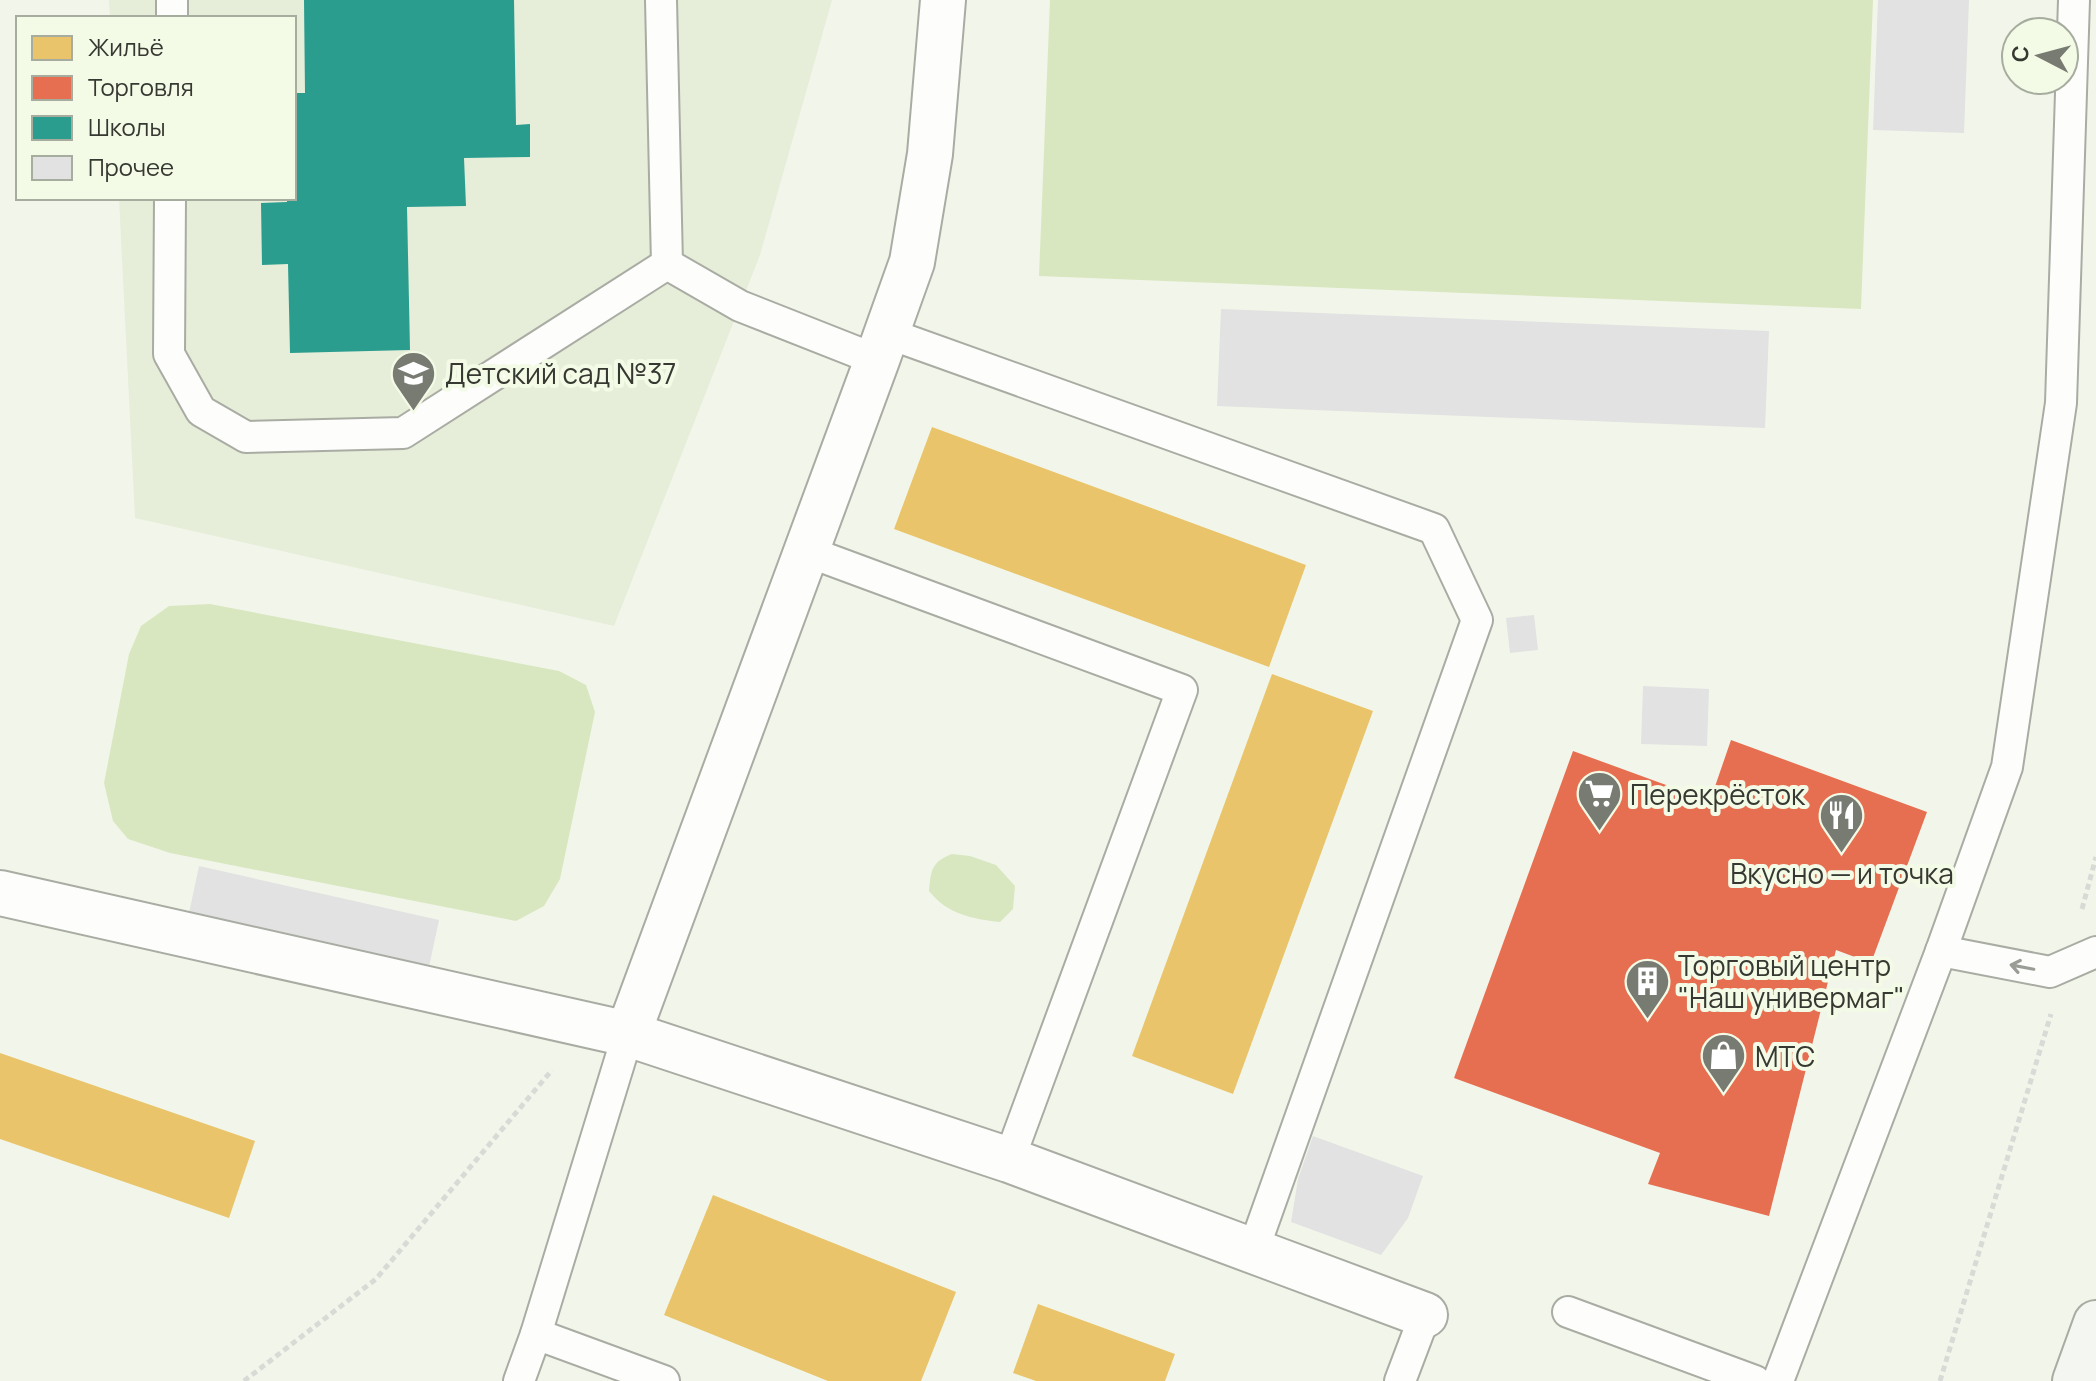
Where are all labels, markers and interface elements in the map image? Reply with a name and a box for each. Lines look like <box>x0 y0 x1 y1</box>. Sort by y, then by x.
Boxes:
legend <box>16 16 296 200</box>
north arrow <box>2000 16 2080 96</box>
text: Жильё <box>88 30 164 63</box>
text: С <box>2004 44 2036 64</box>
text: Торговля <box>88 70 194 103</box>
text: Школы <box>88 110 166 143</box>
text: Прочее <box>88 150 174 183</box>
school or university icon: Детский сад №37 <box>390 349 438 412</box>
place label: Детский сад №37 <box>445 354 676 392</box>
supermarket icon: Перекрёсток <box>1575 770 1623 833</box>
place label: Перекрёсток <box>1630 775 1806 813</box>
restaurant icon: Вкусно — и точка <box>1818 792 1866 855</box>
place label: Вкусно — и точка <box>1730 854 1954 892</box>
place label: Торговый центр "Наш универмаг" <box>1678 946 1905 1016</box>
building icon: Торговый центр "Наш универмаг" <box>1623 957 1671 1020</box>
one-way arrow <box>2010 958 2036 973</box>
shop icon: МТС <box>1700 1032 1748 1095</box>
place label: МТС <box>1755 1037 1815 1075</box>

